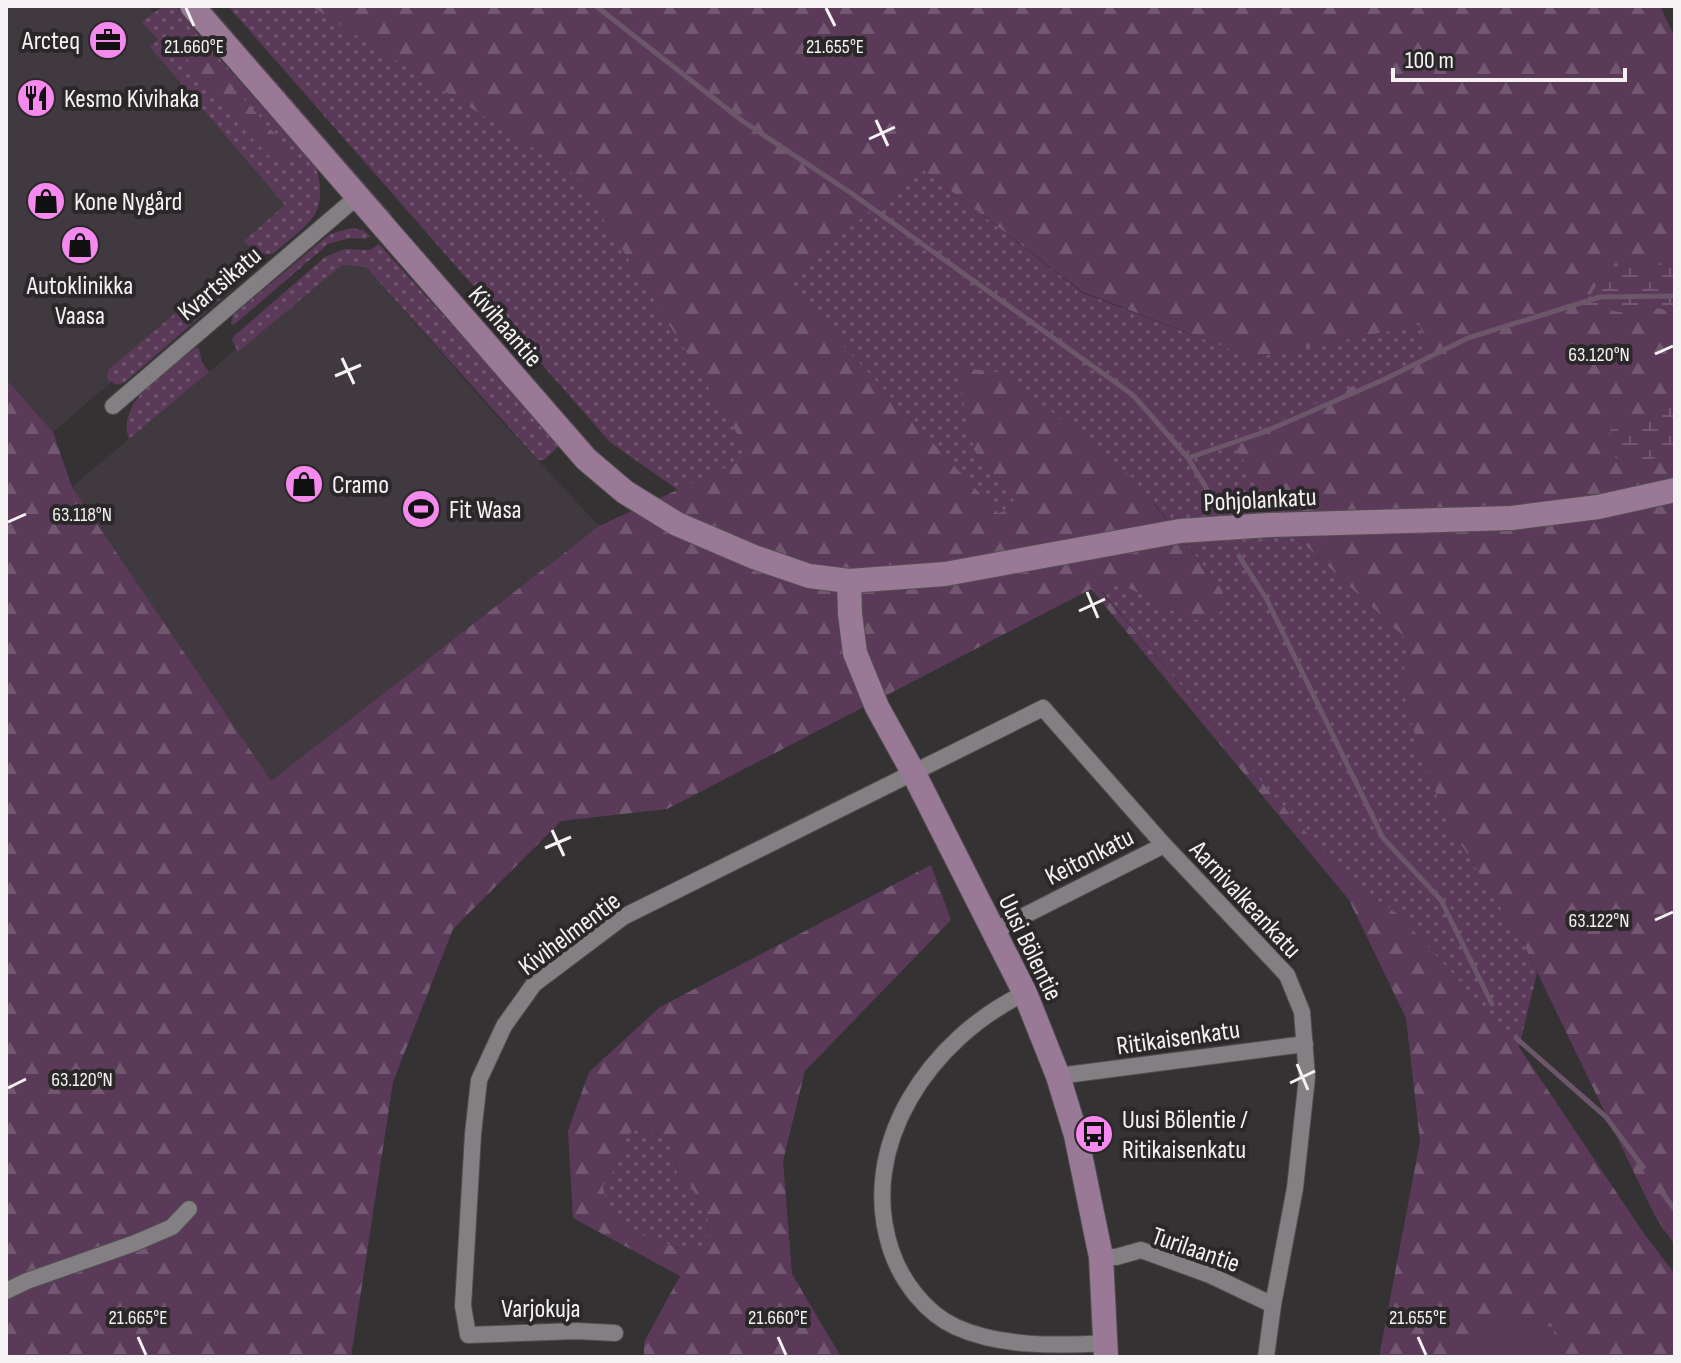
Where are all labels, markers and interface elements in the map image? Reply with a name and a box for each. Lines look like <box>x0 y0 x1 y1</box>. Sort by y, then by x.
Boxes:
office icon: Arcteq <box>87 19 129 61</box>
place label: Arcteq <box>21 26 80 57</box>
scale bar <box>1393 32 1625 82</box>
text: 21.660°E <box>164 35 224 59</box>
text: 21.655°E <box>806 35 864 59</box>
text: 100 m <box>1405 46 1454 75</box>
restaurant icon: Kesmo Kivihaka <box>15 77 57 119</box>
place label: Kesmo Kivihaka <box>64 84 199 115</box>
shop icon: Kone Nygård <box>25 180 67 222</box>
place label: Kone Nygård <box>74 187 182 218</box>
shop icon: Autoklinikka Vaasa <box>59 224 101 266</box>
street label: Kvartsikatu <box>172 240 268 328</box>
place label: Autoklinikka Vaasa <box>26 271 133 332</box>
street label: Kivihaantie <box>461 280 548 374</box>
text: 63.120°N <box>1568 343 1630 367</box>
shop icon: Cramo <box>283 463 325 505</box>
place label: Cramo <box>332 470 389 501</box>
street label: Pohjolankatu <box>1203 482 1317 519</box>
sports icon: Fit Wasa <box>400 488 442 530</box>
place label: Fit Wasa <box>449 495 522 526</box>
text: 63.118°N <box>52 503 112 527</box>
street label: Keitonkatu <box>1040 822 1139 893</box>
street label: Aarnivalkeankatu <box>1182 834 1307 965</box>
street label: Kivihelmentie <box>513 886 627 983</box>
street label: Uusi Bölentie <box>991 890 1069 1006</box>
text: 63.122°N <box>1569 909 1629 933</box>
street label: Ritikaisenkatu <box>1115 1015 1242 1062</box>
text: 63.120°N <box>51 1068 113 1092</box>
place label: Uusi Bölentie / Ritikaisenkatu <box>1122 1105 1248 1166</box>
bus stop icon: Uusi Bölentie / Ritikaisenkatu <box>1073 1113 1115 1155</box>
street label: Turilaantie <box>1147 1221 1244 1280</box>
street label: Varjokuja <box>501 1294 581 1325</box>
text: 21.665°E <box>109 1306 167 1330</box>
text: 21.660°E <box>748 1306 808 1330</box>
text: 21.655°E <box>1389 1306 1447 1330</box>

